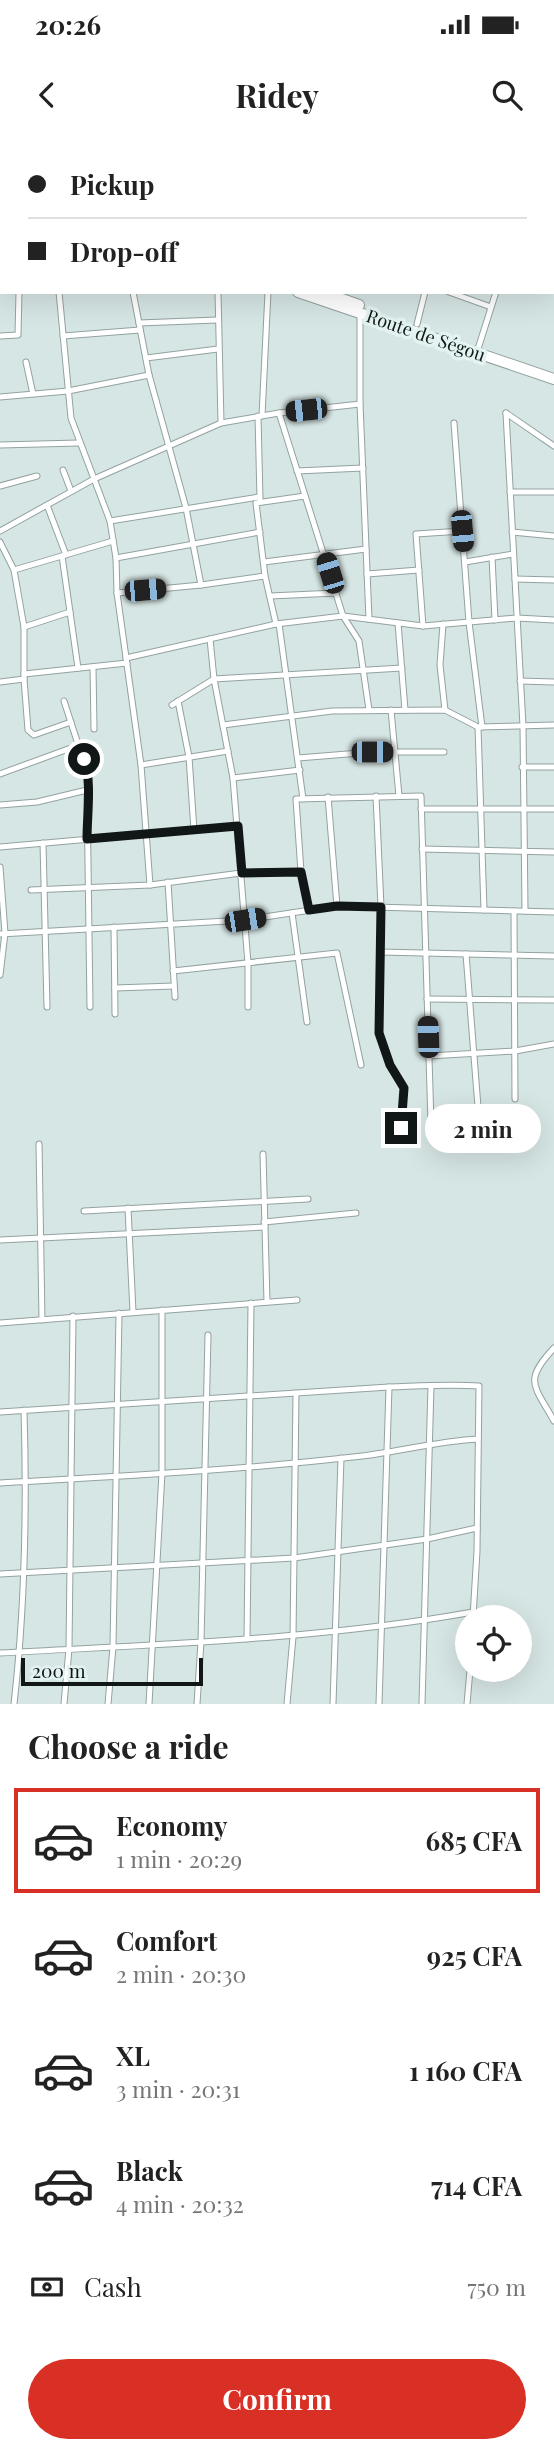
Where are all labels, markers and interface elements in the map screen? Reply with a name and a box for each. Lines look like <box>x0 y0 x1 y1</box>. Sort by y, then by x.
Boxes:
text: 20:26 <box>35 7 101 42</box>
text: Ridey <box>235 73 319 116</box>
icon: back <box>28 76 66 114</box>
icon: search <box>488 76 526 114</box>
text: Pickup <box>70 167 154 202</box>
text: Drop-off <box>70 234 177 269</box>
street label: Route de Ségou <box>363 303 489 367</box>
car <box>285 397 328 423</box>
car <box>450 509 475 553</box>
car <box>314 550 347 596</box>
car <box>124 578 167 602</box>
car <box>352 742 394 763</box>
route start <box>68 743 100 775</box>
car <box>223 906 268 934</box>
car <box>417 1016 440 1058</box>
callout: 2 min <box>426 1104 541 1152</box>
route end <box>385 1112 417 1144</box>
text: 2 min <box>453 1113 513 1144</box>
map controls <box>455 1605 532 1682</box>
button: locate <box>455 1605 532 1682</box>
scale bar <box>21 1655 203 1687</box>
text: 200 m <box>32 1657 86 1683</box>
text: Choose a ride <box>28 1724 229 1767</box>
text: Economy <box>116 1808 227 1843</box>
icon: car <box>32 1809 95 1872</box>
text: 685 CFA <box>426 1823 522 1858</box>
text: 1 min · 20:29 <box>116 1843 242 1874</box>
text: Comfort <box>116 1923 217 1958</box>
icon: car <box>32 1924 95 1987</box>
text: 925 CFA <box>427 1938 522 1973</box>
text: 2 min · 20:30 <box>116 1958 246 1989</box>
text: XL <box>116 2038 150 2073</box>
icon: car <box>32 2039 95 2102</box>
text: 1 160 CFA <box>409 2053 522 2088</box>
text: 3 min · 20:31 <box>116 2073 240 2104</box>
text: Black <box>116 2153 183 2188</box>
icon: car <box>32 2154 95 2217</box>
text: 714 CFA <box>431 2168 522 2203</box>
text: 4 min · 20:32 <box>116 2188 244 2219</box>
icon: cash <box>28 2268 66 2306</box>
text: Cash <box>84 2269 142 2304</box>
text: 750 m <box>467 2271 526 2302</box>
button: Confirm <box>28 2359 526 2439</box>

